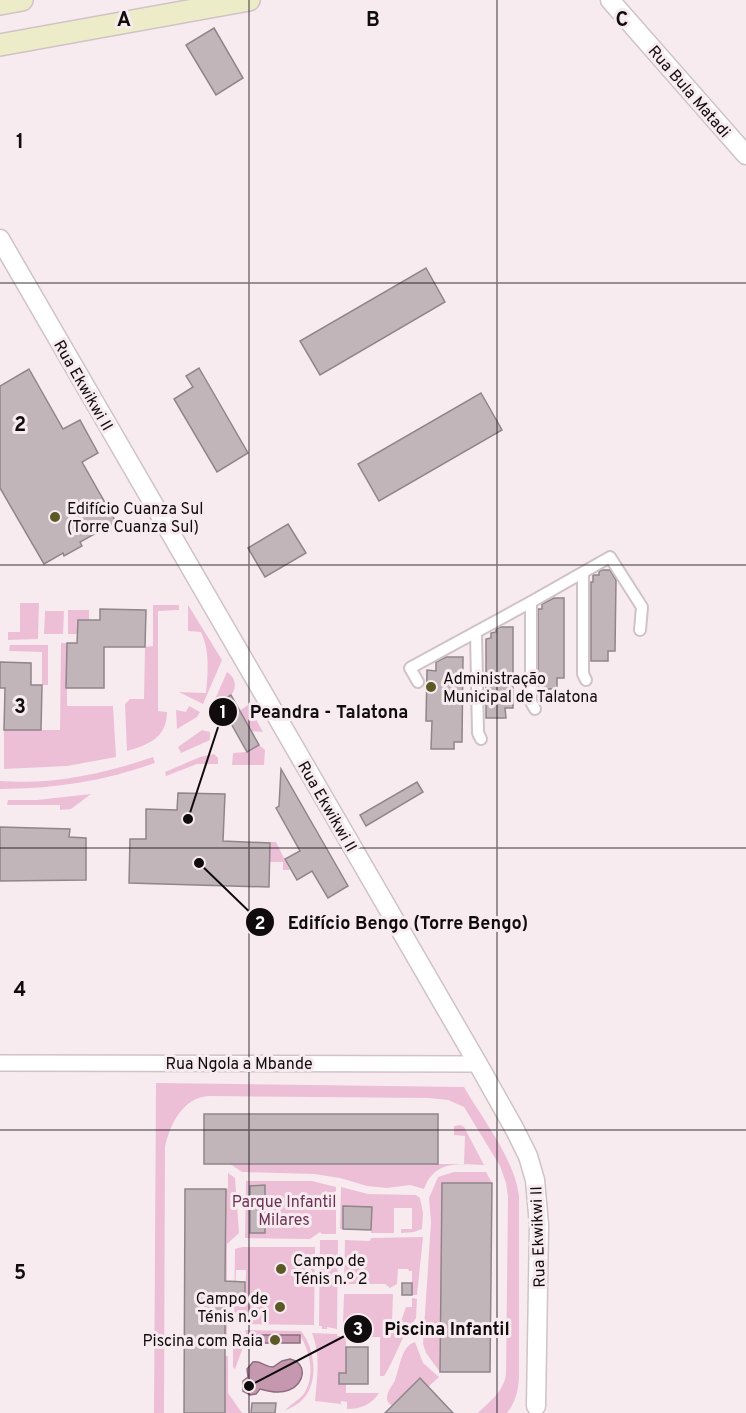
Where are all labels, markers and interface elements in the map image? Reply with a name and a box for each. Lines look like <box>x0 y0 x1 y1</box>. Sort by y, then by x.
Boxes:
text: A <box>117 8 131 34</box>
text: B <box>366 8 380 34</box>
text: C <box>616 8 628 34</box>
street label: Rua Bula Matadi <box>643 42 734 143</box>
text: 1 <box>16 130 24 156</box>
street label: Rua Ekwikwi II <box>48 337 116 435</box>
text: 2 <box>14 413 26 439</box>
place label: Edifício Cuanza Sul (Torre Cuanza Sul) <box>67 500 203 538</box>
marker: Edifício Cuanza Sul (Torre Cuanza Sul) <box>48 510 62 524</box>
place label: Administração Municipal de Talatona <box>443 670 598 708</box>
marker: Administração Municipal de Talatona <box>424 680 438 694</box>
callout: Peandra - Talatona <box>208 694 420 730</box>
text: 3 <box>14 695 26 721</box>
text: 1 <box>219 702 227 725</box>
text: Peandra - Talatona <box>250 702 408 725</box>
street label: Rua Ekwikwi II <box>292 758 360 856</box>
callout: Edifício Bengo (Torre Bengo) <box>245 904 540 940</box>
text: 2 <box>254 913 266 936</box>
text: Edifício Bengo (Torre Bengo) <box>288 913 528 936</box>
text: 4 <box>14 978 26 1004</box>
street label: Rua Ngola a Mbande <box>165 1055 313 1075</box>
street label: Rua Ekwikwi II <box>527 1186 551 1288</box>
park label: Parque Infantil Milares <box>232 1193 336 1231</box>
place label: Campo de Ténis n.º 2 <box>293 1252 368 1290</box>
text: 5 <box>14 1261 26 1287</box>
marker: Campo de Ténis n.º 2 <box>274 1262 288 1276</box>
place label: Campo de Ténis n.º 1 <box>196 1290 268 1328</box>
marker: Campo de Ténis n.º 1 <box>273 1300 287 1314</box>
callout: Piscina Infantil <box>343 1311 522 1347</box>
text: 3 <box>353 1319 363 1342</box>
text: Piscina Infantil <box>384 1319 510 1342</box>
place label: Piscina com Raia <box>143 1332 263 1352</box>
marker: Piscina com Raia <box>268 1333 282 1347</box>

